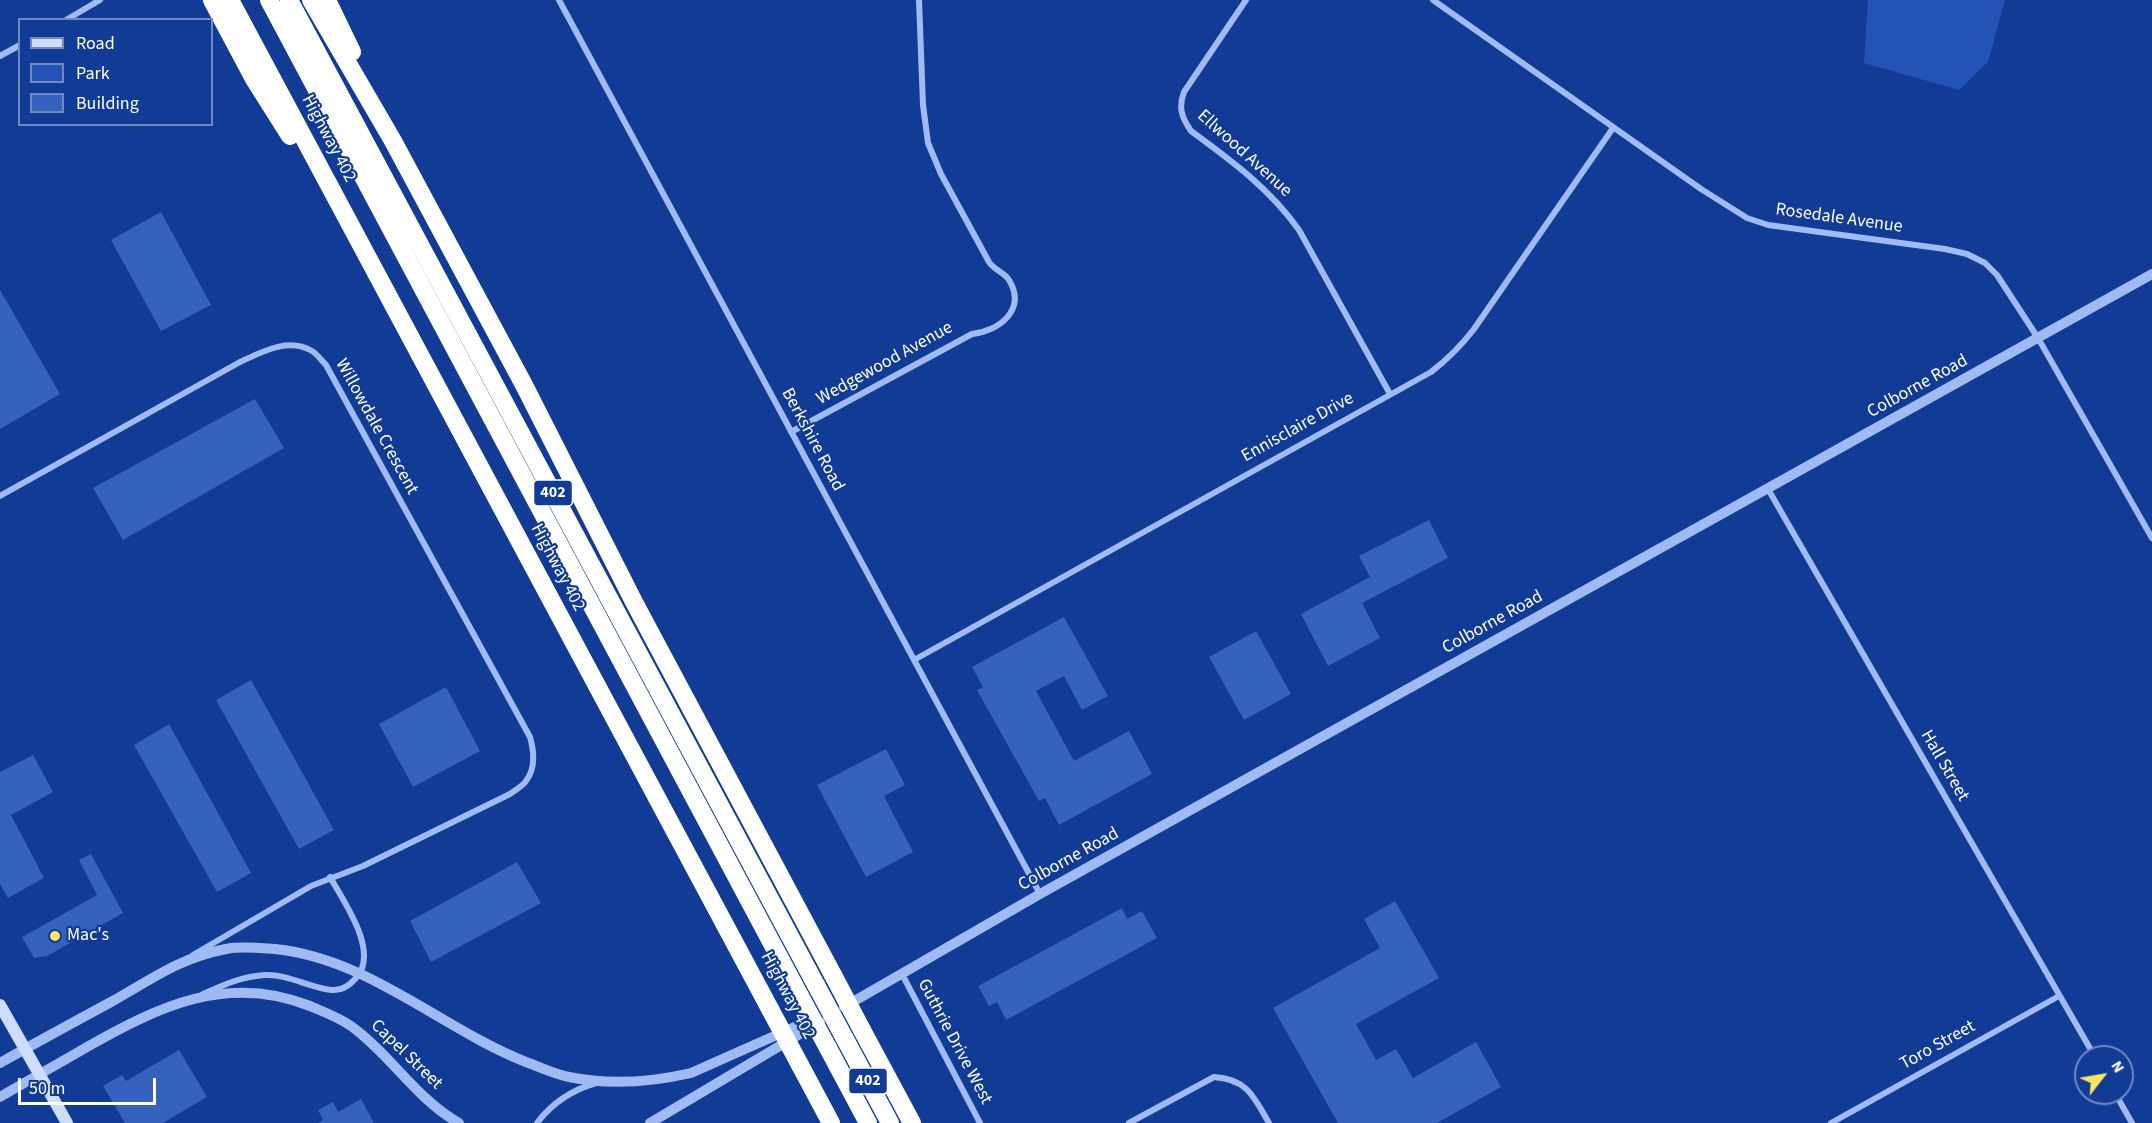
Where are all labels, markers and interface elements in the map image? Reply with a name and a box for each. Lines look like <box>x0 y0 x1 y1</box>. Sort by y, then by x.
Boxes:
legend <box>18 18 213 126</box>
text: Road <box>76 31 115 56</box>
text: Park <box>76 61 110 86</box>
text: Building <box>76 91 139 116</box>
street label: Highway 402 <box>296 92 360 186</box>
street label: Ellwood Avenue <box>1192 106 1296 202</box>
street label: Rosedale Avenue <box>1774 199 1904 239</box>
street label: Wedgewood Avenue <box>813 318 957 410</box>
street label: Colborne Road <box>1864 351 1972 423</box>
street label: Willowdale Crescent <box>330 355 422 499</box>
street label: Berkshire Road <box>776 385 848 495</box>
street label: Ennisclaire Drive <box>1238 388 1358 468</box>
road number: 402 <box>534 480 572 506</box>
street label: Highway 402 <box>525 521 589 615</box>
street label: Colborne Road <box>1439 587 1547 659</box>
street label: Hall Street <box>1915 727 1973 805</box>
street label: Colborne Road <box>1015 824 1123 896</box>
place label: Mac's <box>67 925 109 947</box>
marker: Mac's <box>48 929 62 943</box>
street label: Highway 402 <box>755 949 819 1043</box>
street label: Guthrie Drive West <box>912 976 996 1108</box>
street label: Capel Street <box>366 1015 446 1095</box>
street label: Toro Street <box>1897 1016 1979 1076</box>
north arrow <box>2074 1045 2134 1105</box>
text: N <box>2106 1057 2130 1077</box>
scale bar <box>21 1066 159 1104</box>
road number: 402 <box>848 1068 888 1094</box>
text: 50 m <box>29 1076 65 1101</box>

